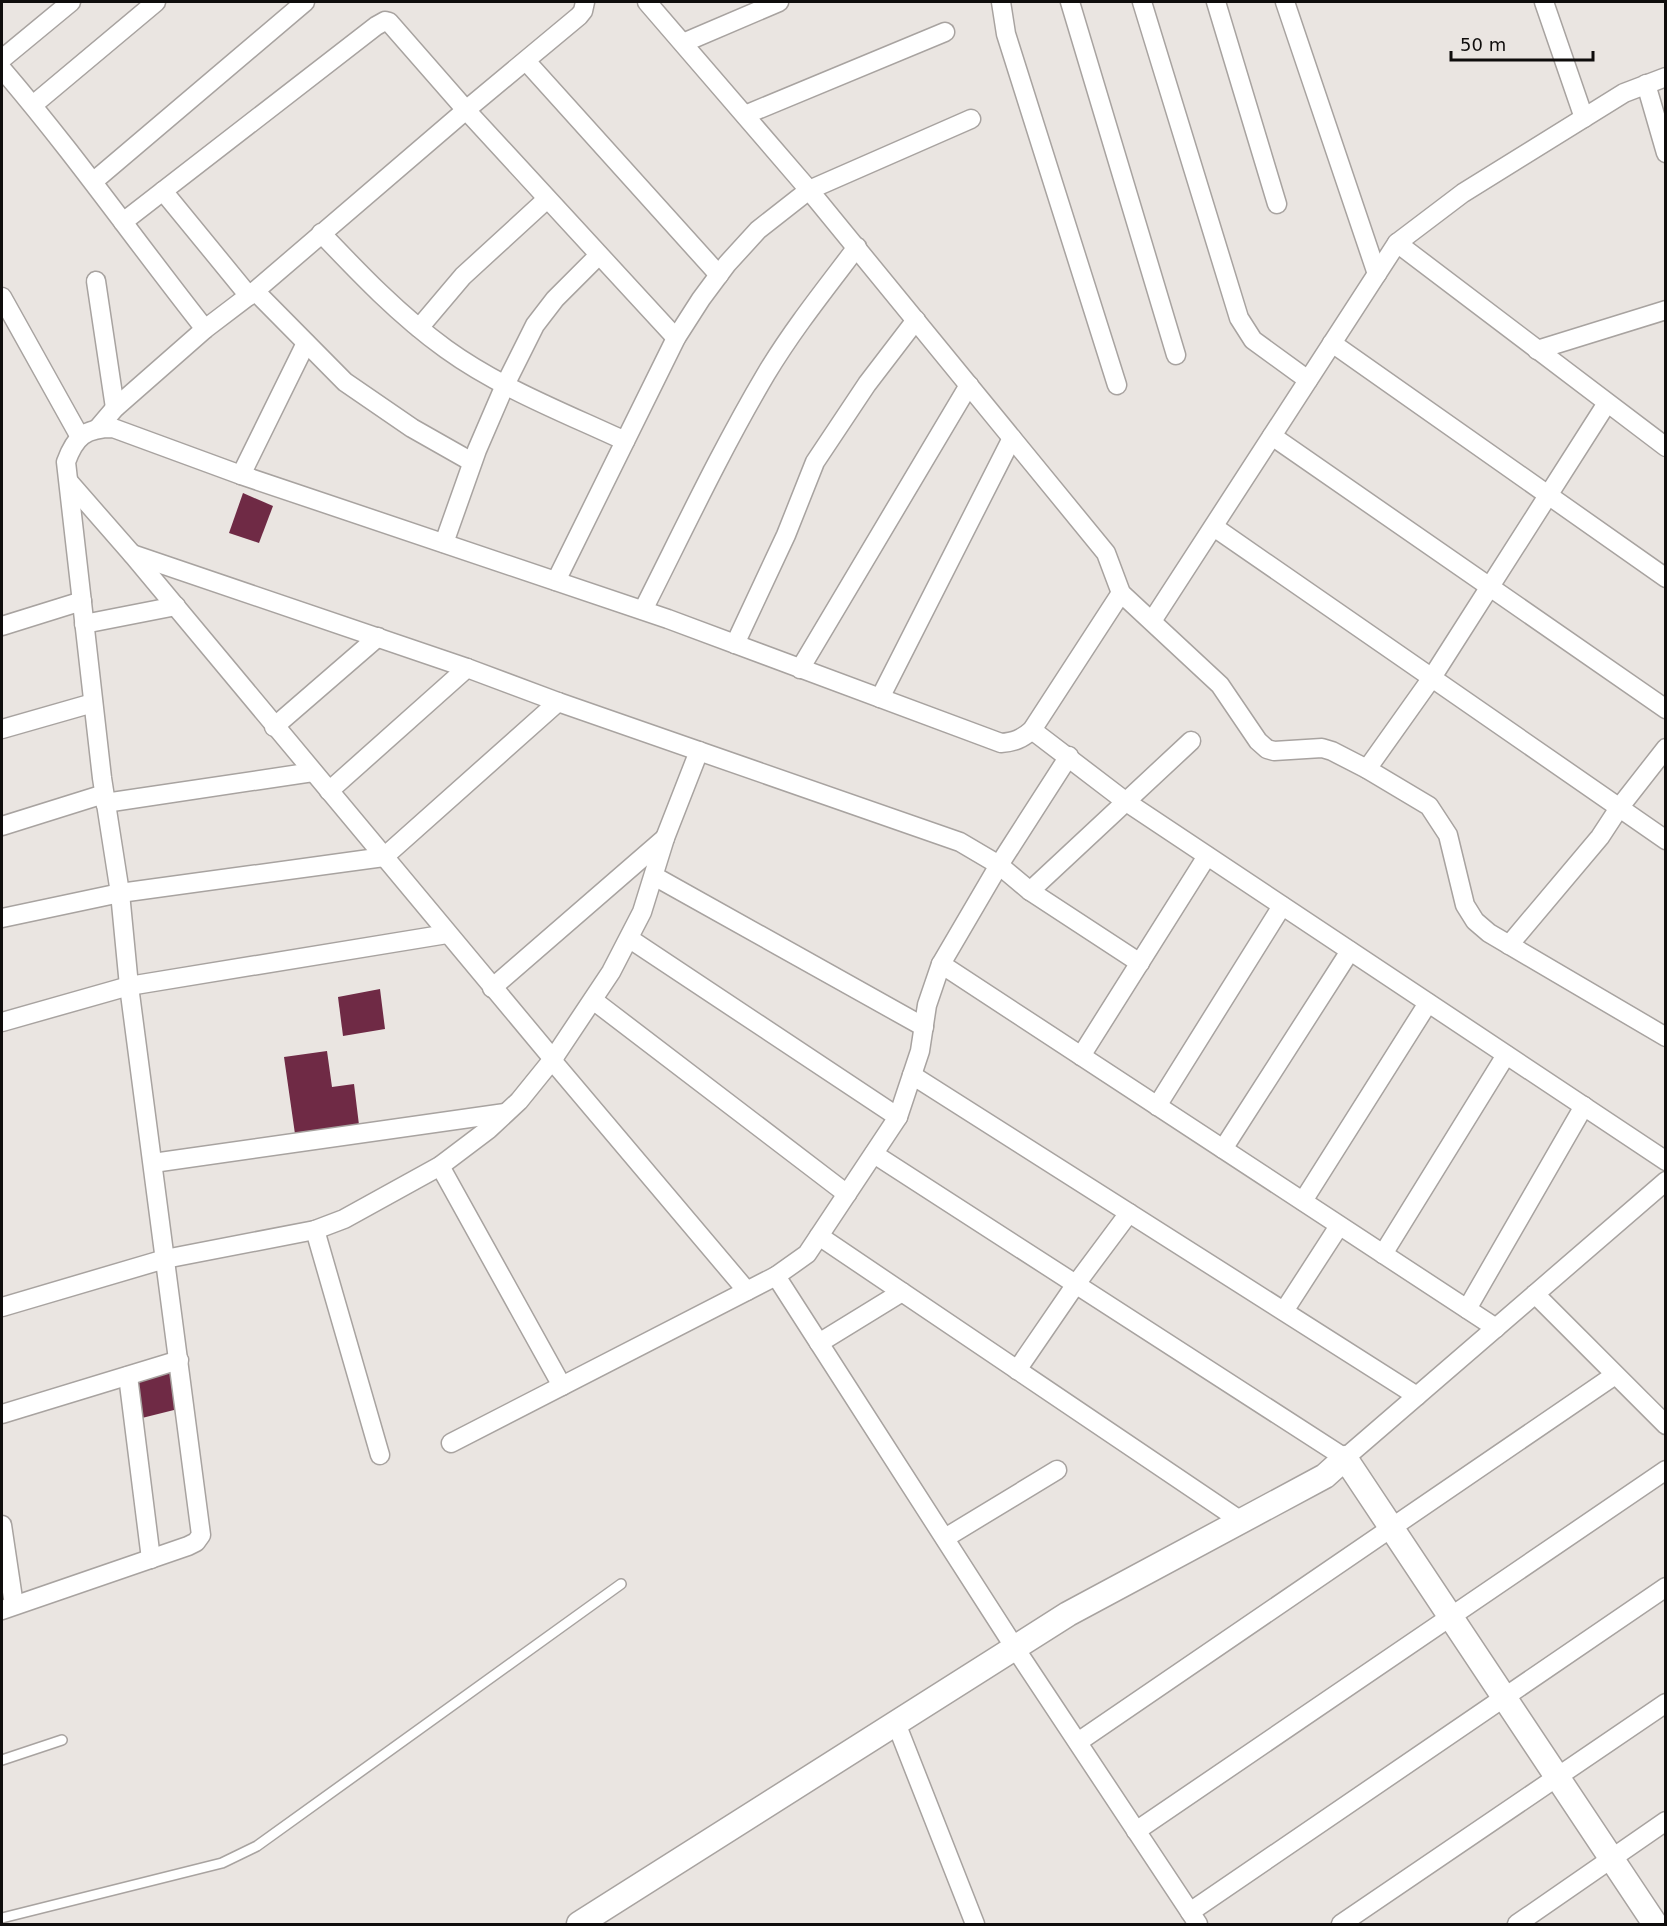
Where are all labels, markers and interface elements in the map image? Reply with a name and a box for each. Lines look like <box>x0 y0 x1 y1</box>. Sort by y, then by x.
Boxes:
scale bar <box>1451 24 1594 62</box>
text: 50 m <box>1460 34 1506 55</box>

